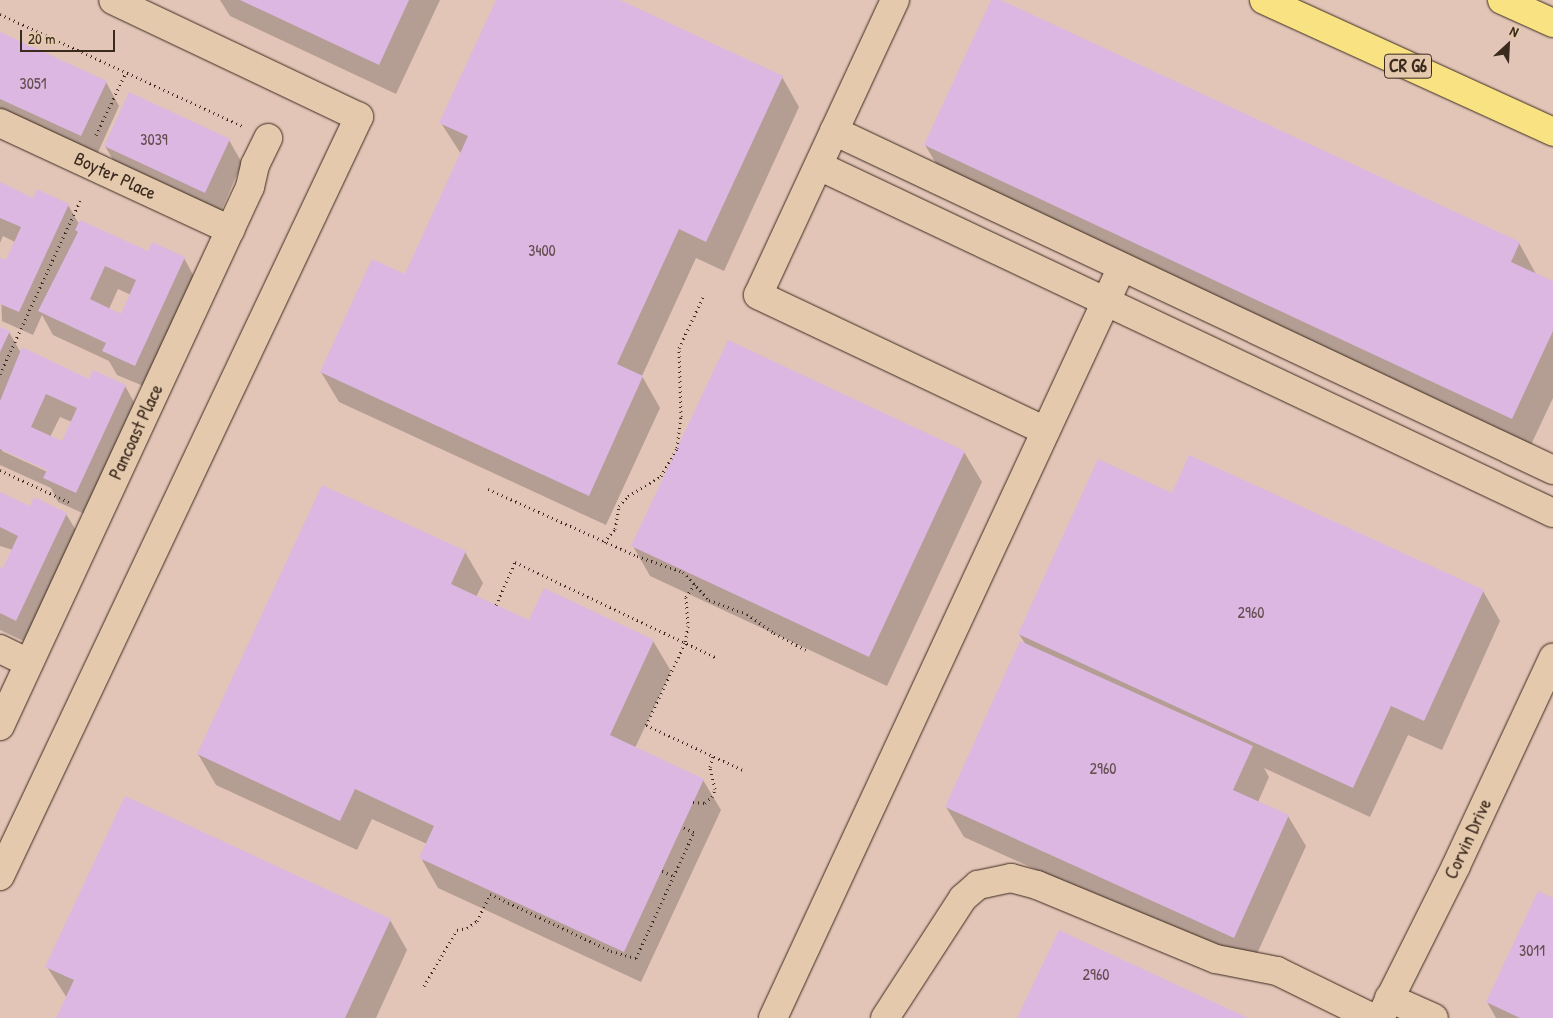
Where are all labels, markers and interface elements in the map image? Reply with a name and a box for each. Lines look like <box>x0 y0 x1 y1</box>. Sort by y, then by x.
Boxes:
scale bar <box>22 20 118 52</box>
north arrow <box>1483 20 1533 70</box>
text: N <box>1507 21 1522 41</box>
text: 20 m <box>28 28 55 49</box>
road number: CR G6 <box>1383 50 1433 82</box>
house number: 3051 <box>20 73 46 93</box>
house number: 3039 <box>140 129 168 149</box>
street label: Boyter Place <box>70 147 160 205</box>
house number: 3400 <box>528 240 556 260</box>
street label: Pancoast Place <box>104 381 168 483</box>
house number: 2960 <box>1238 602 1264 622</box>
house number: 2960 <box>1090 758 1116 778</box>
street label: Corvin Drive <box>1440 795 1496 883</box>
house number: 3011 <box>1519 940 1545 960</box>
house number: 2960 <box>1083 964 1109 984</box>

